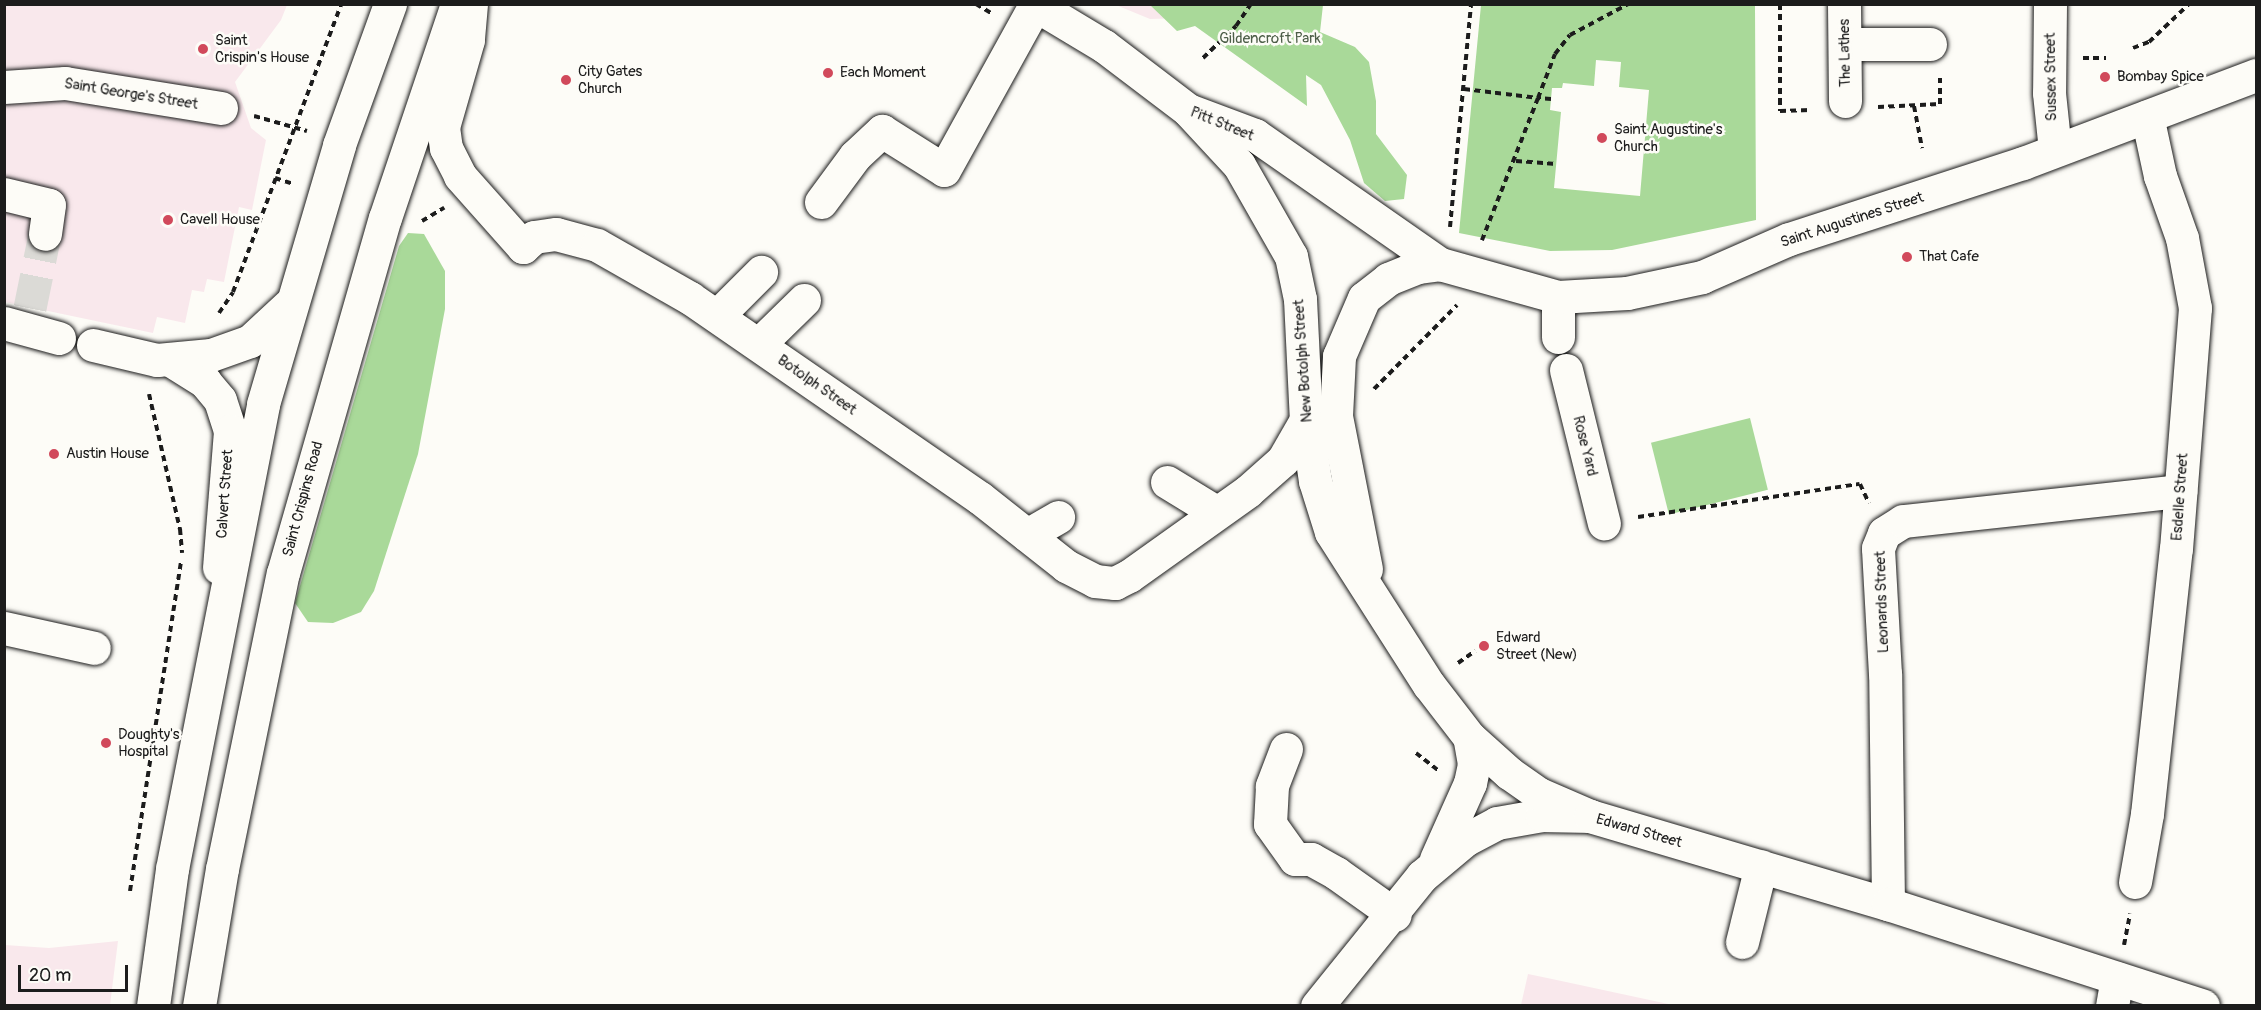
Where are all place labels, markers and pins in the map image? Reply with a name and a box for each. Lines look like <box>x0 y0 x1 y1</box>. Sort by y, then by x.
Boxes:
place label: Saint Crispin's House <box>215 31 309 66</box>
marker: Saint Crispin's House <box>196 42 210 56</box>
place label: City Gates Church <box>578 62 642 97</box>
place label: Each Moment <box>840 64 926 82</box>
marker: Each Moment <box>821 66 835 80</box>
place label: Bombay Spice <box>2117 68 2204 86</box>
marker: Bombay Spice <box>2098 70 2112 84</box>
marker: City Gates Church <box>559 73 573 87</box>
place label: Saint Augustine's Church <box>1614 120 1722 155</box>
marker: Saint Augustine's Church <box>1595 131 1609 145</box>
place label: Cavell House <box>180 211 260 229</box>
marker: Cavell House <box>161 213 175 227</box>
place label: That Cafe <box>1919 248 1979 266</box>
marker: That Cafe <box>1900 250 1914 264</box>
place label: Austin House <box>66 445 149 463</box>
marker: Austin House <box>47 447 61 461</box>
place label: Edward Street (New) <box>1496 628 1578 663</box>
marker: Edward Street (New) <box>1477 639 1491 653</box>
place label: Doughty's Hospital <box>118 725 180 760</box>
marker: Doughty's Hospital <box>99 736 113 750</box>

